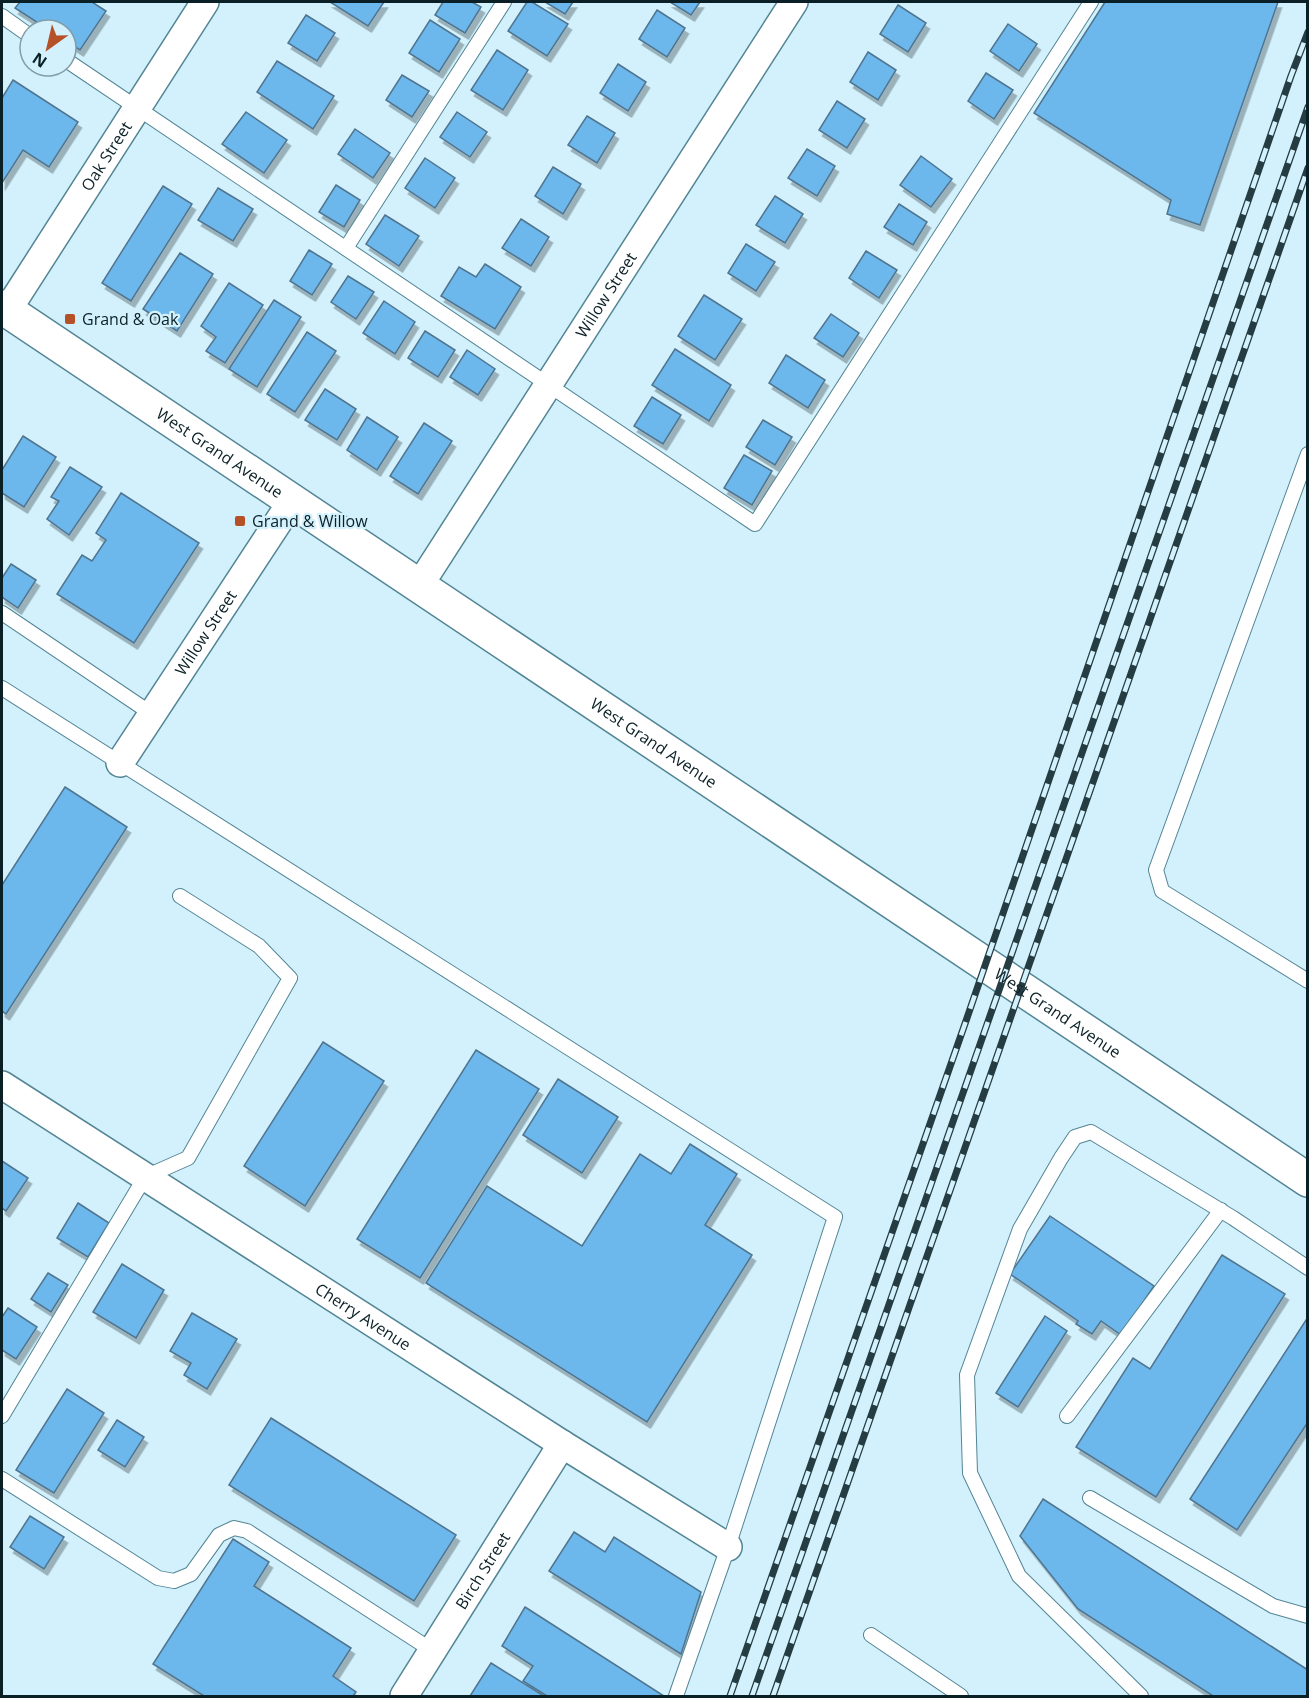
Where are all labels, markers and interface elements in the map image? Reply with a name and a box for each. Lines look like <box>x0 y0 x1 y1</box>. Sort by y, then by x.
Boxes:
north arrow <box>18 18 78 78</box>
text: N <box>28 48 51 73</box>
street label: Oak Street <box>76 117 137 195</box>
street label: Willow Street <box>570 248 642 342</box>
place label: Grand & Oak <box>82 308 179 330</box>
marker: Grand & Oak <box>63 312 77 326</box>
street label: West Grand Avenue <box>152 402 287 503</box>
place label: Grand & Willow <box>252 510 368 532</box>
marker: Grand & Willow <box>233 514 247 528</box>
street label: Willow Street <box>170 585 242 680</box>
street label: West Grand Avenue <box>586 692 721 793</box>
street label: West Grand Avenue <box>990 963 1125 1063</box>
street label: Cherry Avenue <box>311 1278 415 1355</box>
street label: Birch Street <box>450 1528 515 1613</box>

